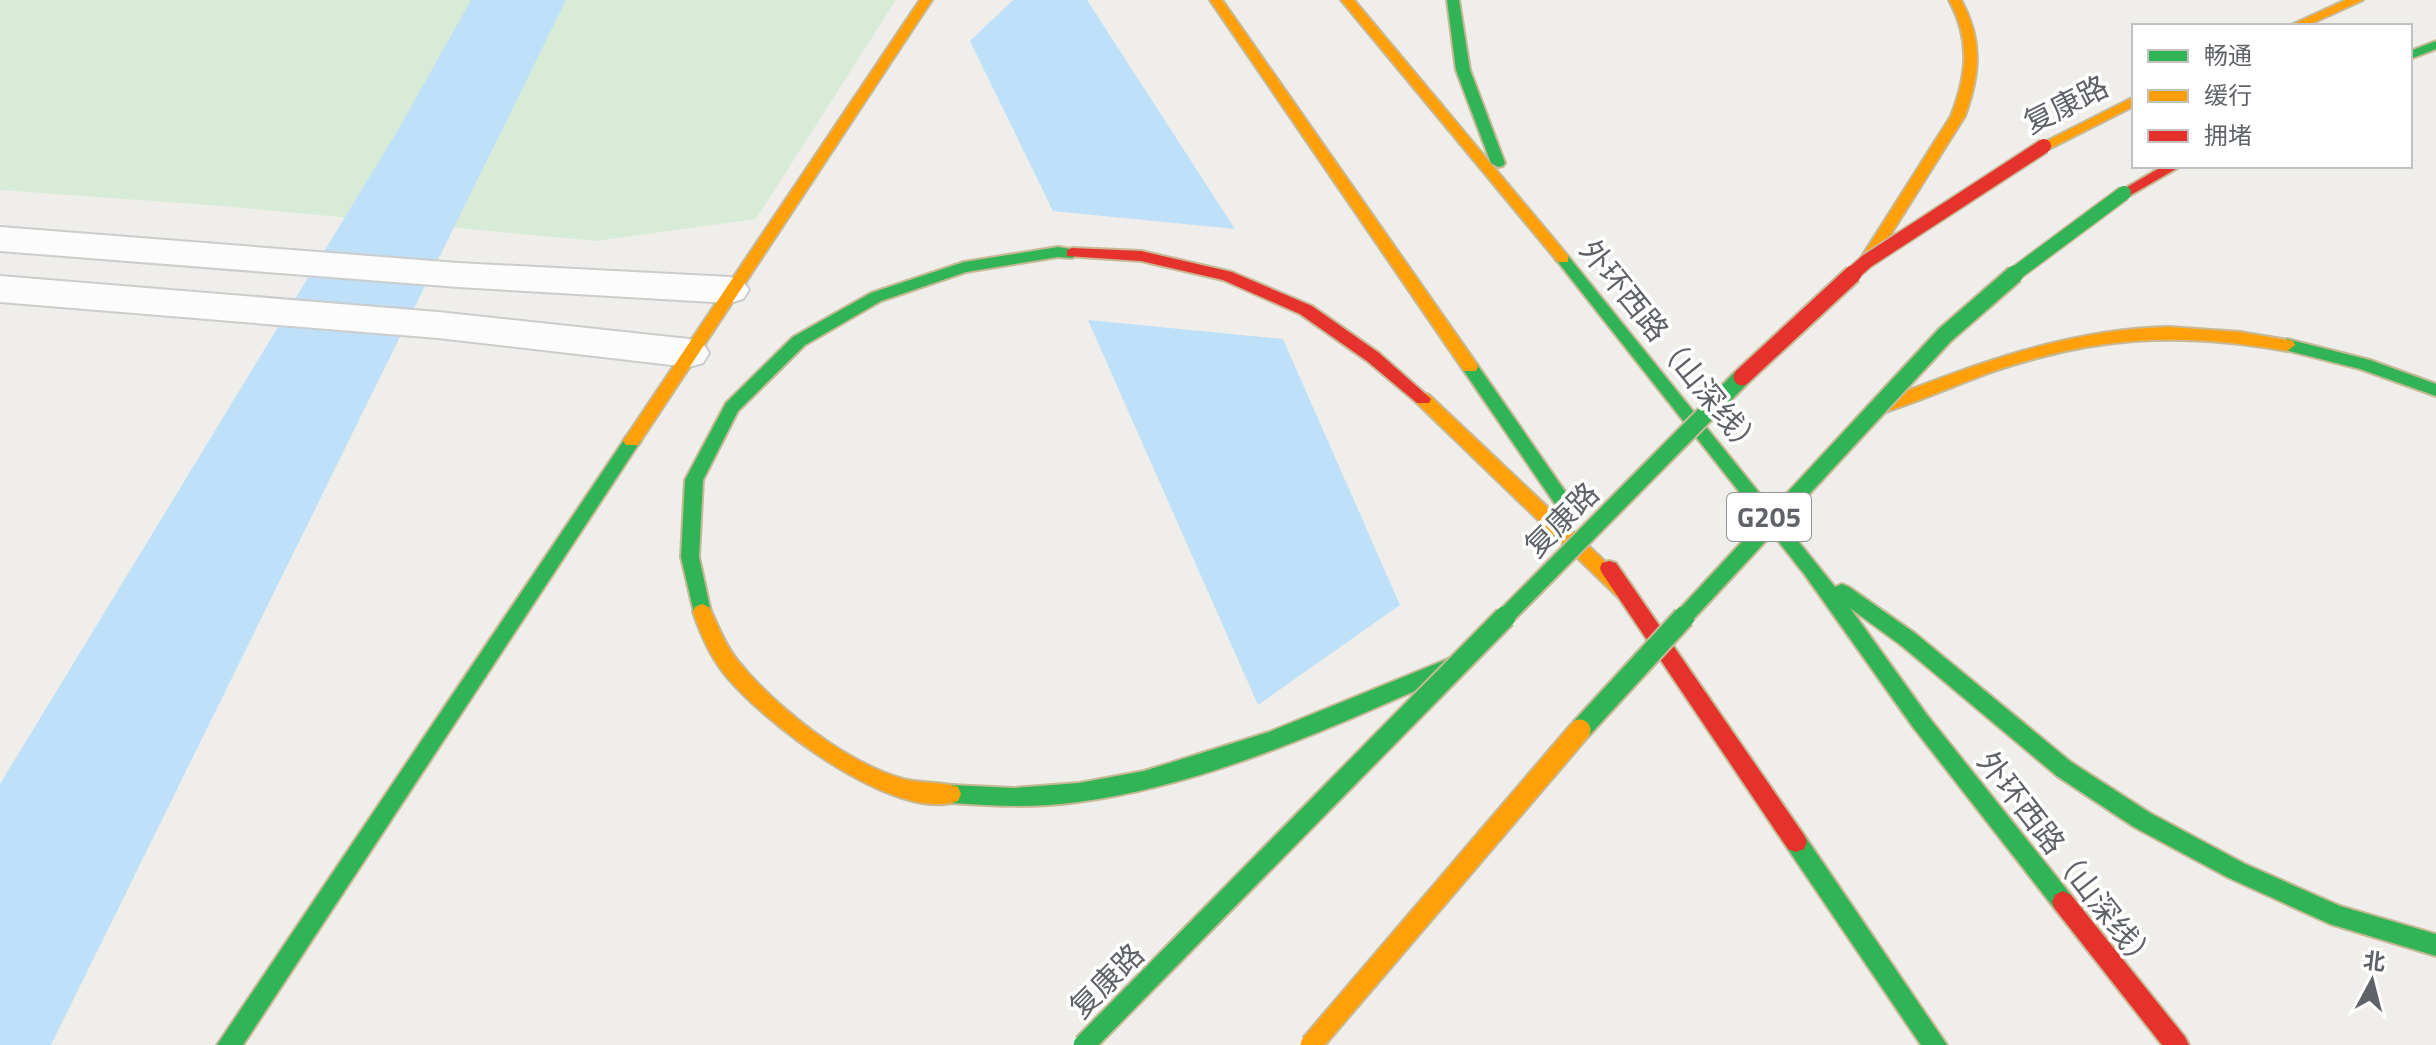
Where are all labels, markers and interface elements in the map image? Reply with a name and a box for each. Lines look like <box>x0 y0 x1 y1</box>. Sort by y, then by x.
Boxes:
legend <box>2132 24 2412 168</box>
text: 畅通 <box>2204 37 2252 73</box>
street label: 复康路 <box>2015 63 2116 145</box>
text: 缓行 <box>2204 77 2252 113</box>
text: 拥堵 <box>2204 117 2252 153</box>
street label: 外环西路（山深线） <box>1569 229 1775 468</box>
street label: 复康路 <box>1513 471 1609 567</box>
road number: G205 <box>1727 493 1811 541</box>
street label: 外环西路（山深线） <box>1967 741 2169 982</box>
street label: 复康路 <box>1058 932 1154 1028</box>
north arrow <box>2332 941 2412 1021</box>
text: 北 <box>2361 943 2387 979</box>

